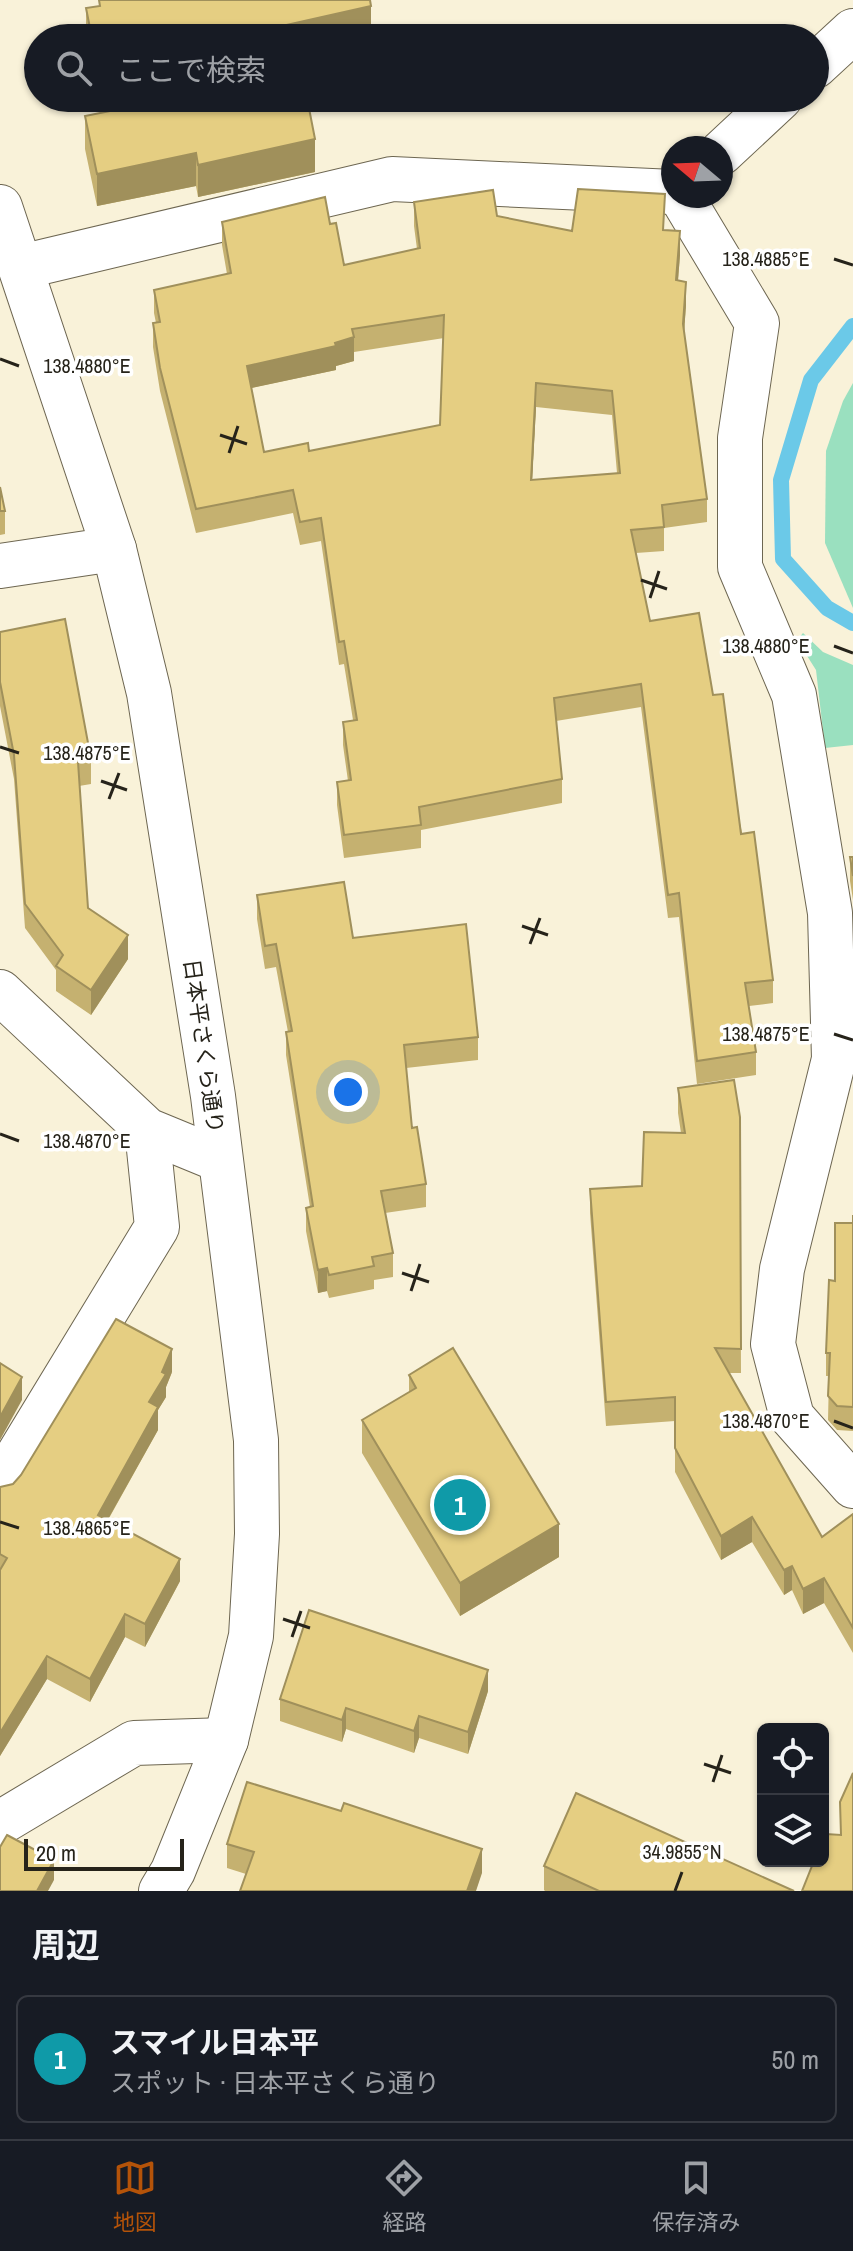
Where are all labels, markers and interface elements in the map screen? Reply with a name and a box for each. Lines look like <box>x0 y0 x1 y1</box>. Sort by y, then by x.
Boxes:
search box <box>24 24 829 112</box>
icon: search <box>52 46 96 90</box>
text: ここで検索 <box>116 50 266 90</box>
north arrow <box>661 136 733 208</box>
text: 138.4885°E <box>722 245 810 272</box>
text: 138.4880°E <box>43 352 131 379</box>
text: 138.4880°E <box>722 632 810 659</box>
text: 138.4875°E <box>43 739 131 766</box>
street label: 日本平さくら通り <box>177 957 231 1135</box>
text: 138.4875°E <box>722 1020 810 1047</box>
your location <box>328 1072 368 1112</box>
text: 138.4870°E <box>43 1127 131 1154</box>
text: 138.4870°E <box>722 1407 810 1434</box>
pin: 1 <box>434 1475 486 1535</box>
text: 138.4865°E <box>43 1514 131 1541</box>
map controls <box>757 1723 829 1867</box>
button: locate <box>757 1723 829 1795</box>
button: layers <box>757 1795 829 1867</box>
scale bar <box>24 1835 184 1871</box>
text: 20 m <box>36 1838 76 1868</box>
text: 34.9855°N <box>642 1838 722 1865</box>
text: 周辺 <box>32 1922 100 1968</box>
text: スマイル日本平 <box>110 2022 319 2062</box>
text: 1 <box>54 2042 66 2077</box>
text: 50 m <box>772 2042 819 2077</box>
text: スポット · 日本平さくら通り <box>110 2065 440 2100</box>
tab: 地図 <box>113 2156 157 2237</box>
tab: 経路 <box>382 2156 426 2237</box>
tab: 保存済み <box>652 2156 740 2237</box>

